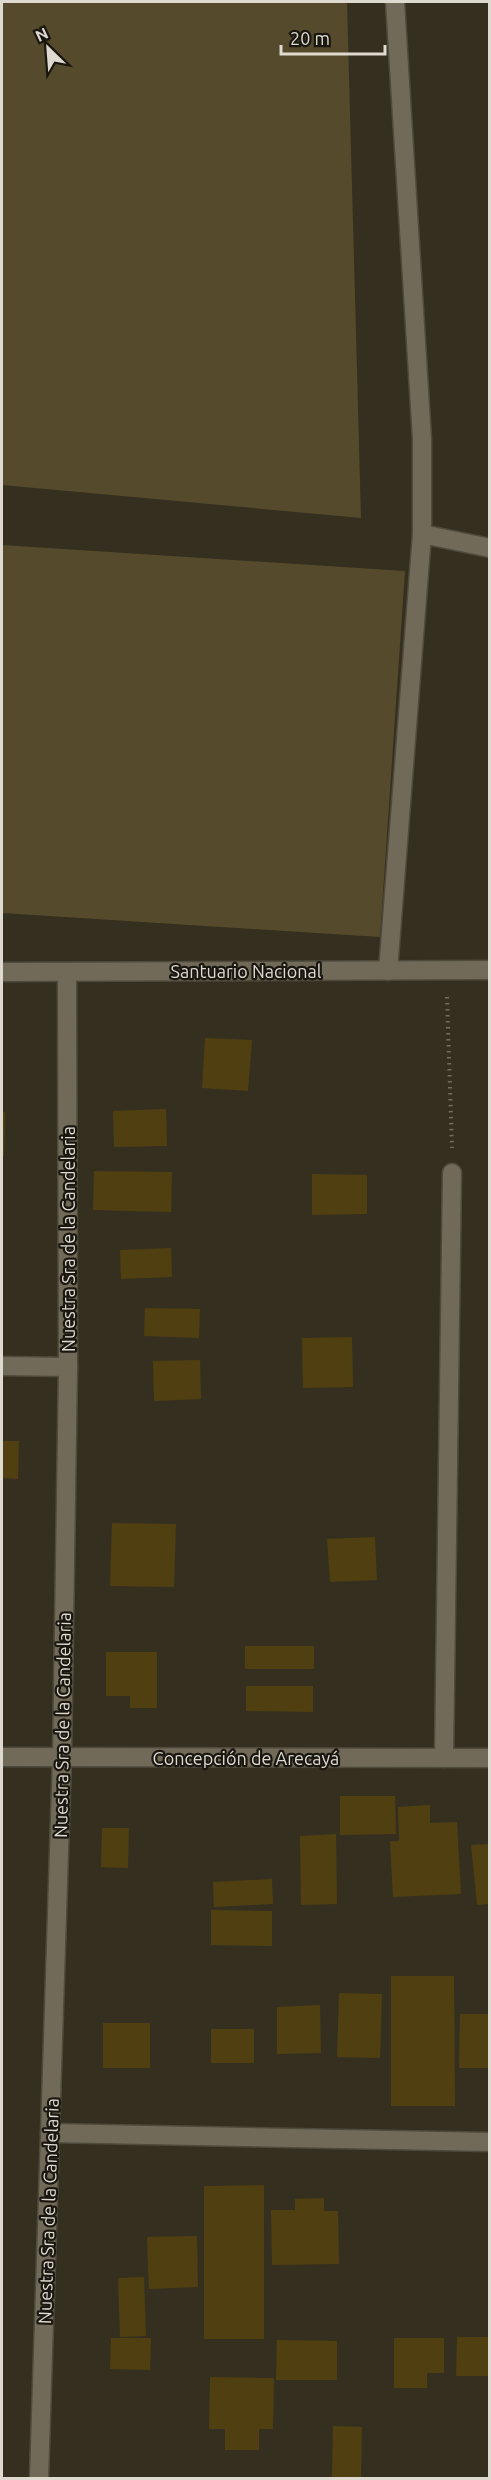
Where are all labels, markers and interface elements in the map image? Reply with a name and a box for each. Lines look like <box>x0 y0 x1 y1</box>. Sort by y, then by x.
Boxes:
north arrow <box>18 18 78 78</box>
scale bar <box>281 18 384 56</box>
text: N <box>32 24 51 45</box>
text: 20 m <box>290 28 330 48</box>
street label: Santuario Nacional <box>170 961 322 981</box>
street label: Nuestra Sra de la Candelaria <box>58 1126 78 1352</box>
street label: Nuestra Sra de la Candelaria <box>50 1612 74 1838</box>
street label: Concepción de Arecayá <box>153 1748 339 1768</box>
street label: Nuestra Sra de la Candelaria <box>34 2098 62 2324</box>

